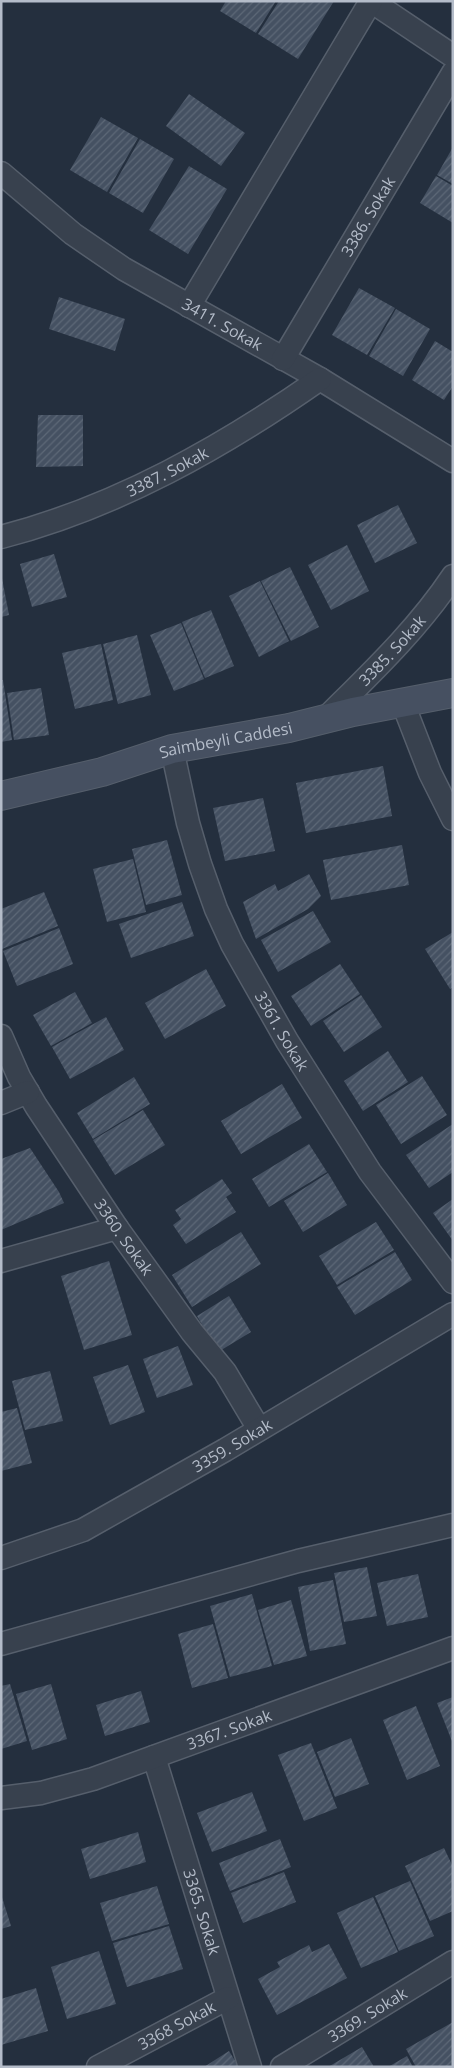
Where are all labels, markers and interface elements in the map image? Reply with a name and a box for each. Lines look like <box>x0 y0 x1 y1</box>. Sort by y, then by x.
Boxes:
street label: 3386. Sokak <box>336 172 400 260</box>
street label: 3411. Sokak <box>178 293 267 356</box>
street label: 3387. Sokak <box>123 441 213 502</box>
street label: 3385. Sokak <box>354 610 431 690</box>
street label: Saimbeyli Caddesi <box>156 717 295 763</box>
street label: 3361. Sokak <box>250 987 314 1076</box>
street label: 3360. Sokak <box>89 1194 159 1280</box>
street label: 3359. Sokak <box>188 1413 277 1477</box>
street label: 3367. Sokak <box>183 1704 275 1755</box>
street label: 3365. Sokak <box>178 1866 226 1958</box>
street label: 3369. Sokak <box>323 1982 411 2047</box>
street label: 3368 Sokak <box>134 1995 220 2055</box>

